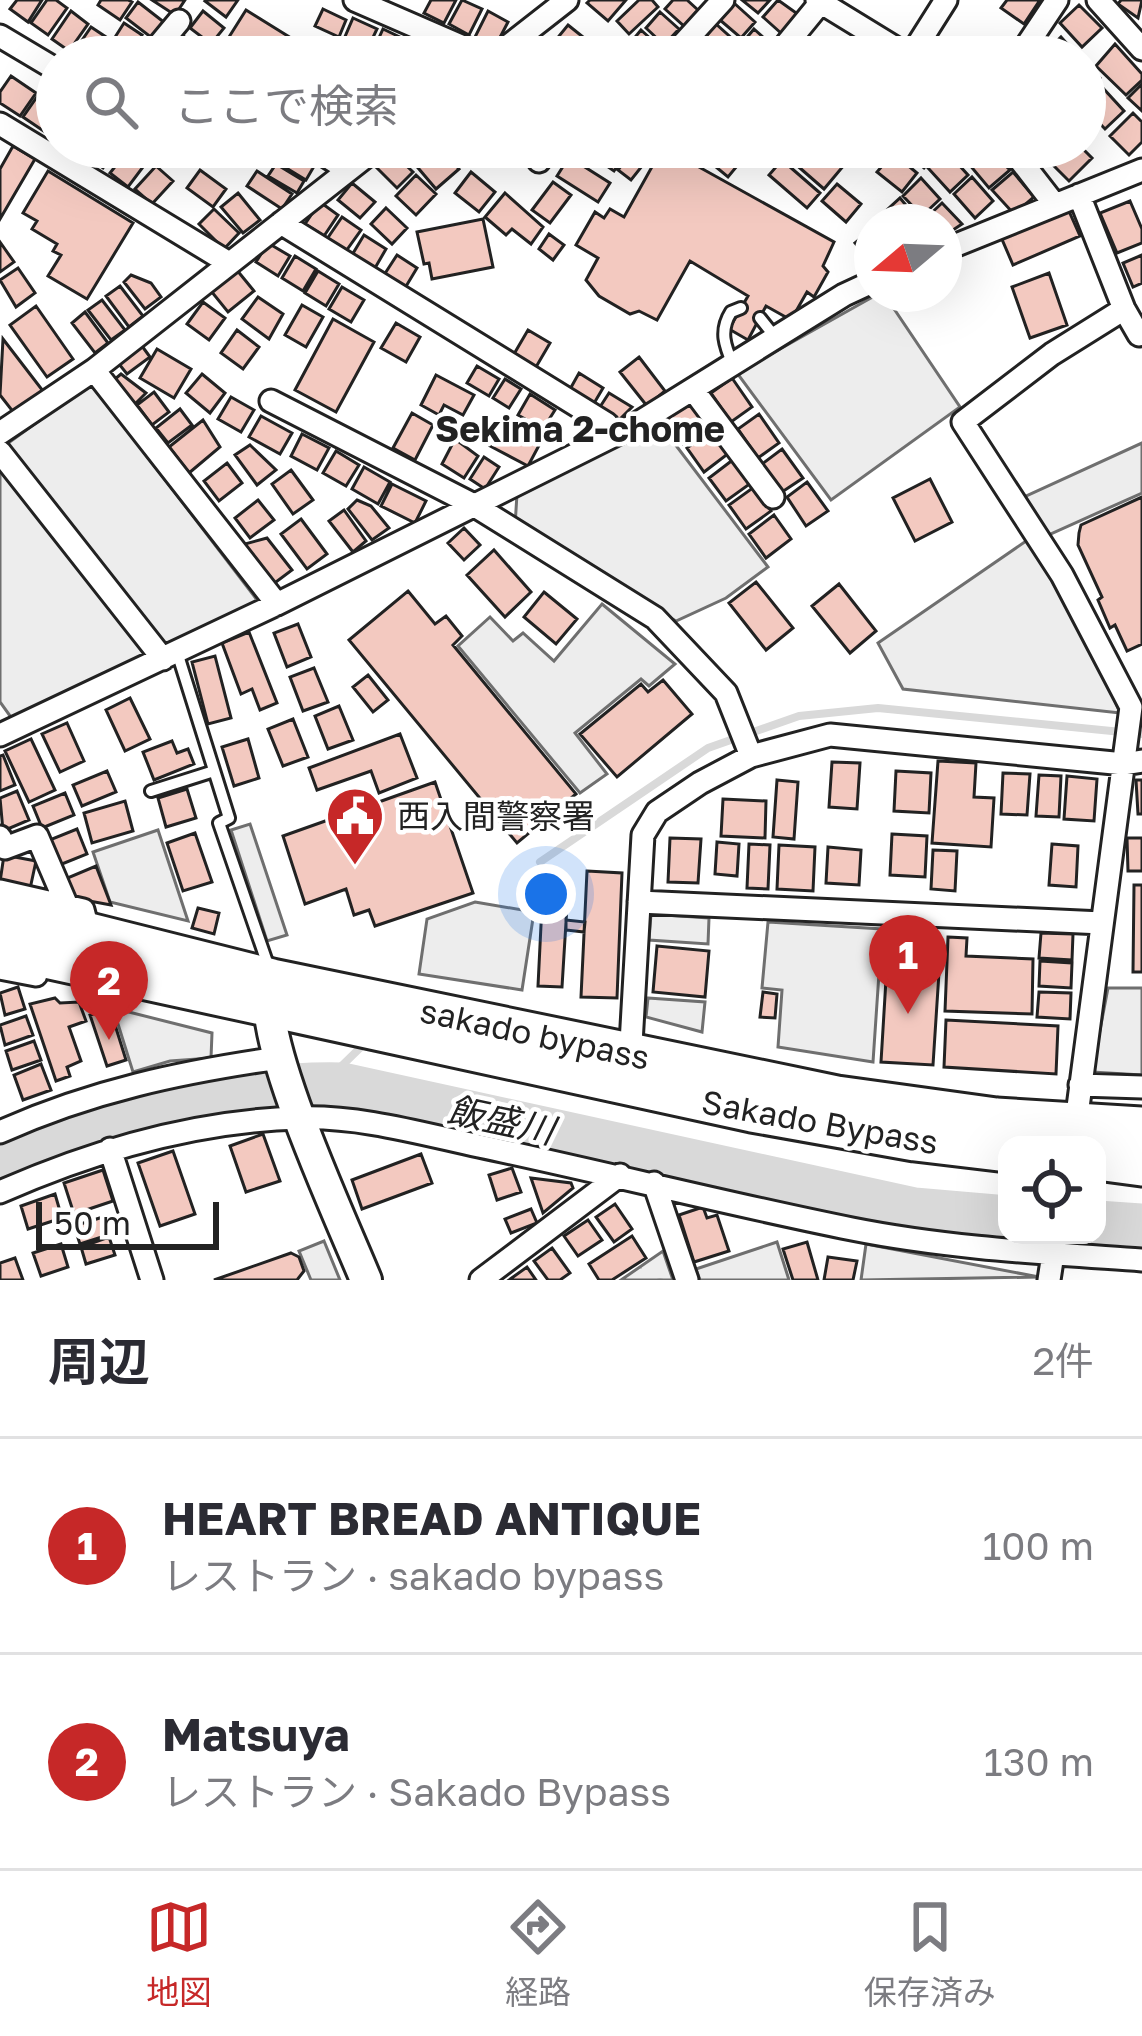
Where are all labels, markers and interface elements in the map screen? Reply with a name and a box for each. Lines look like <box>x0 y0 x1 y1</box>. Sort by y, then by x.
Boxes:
search box <box>36 36 1106 168</box>
icon: search <box>78 69 144 135</box>
text: ここで検索 <box>174 78 399 132</box>
north arrow <box>854 204 962 312</box>
district label: Sekima 2-chome <box>435 407 725 450</box>
public building icon: 西入間警察署 <box>324 785 386 867</box>
place label: 西入間警察署 <box>397 796 595 835</box>
your location <box>516 864 576 924</box>
pin: 1 <box>869 915 947 1014</box>
pin: 2 <box>70 941 148 1040</box>
street label: sakado bypass <box>417 990 653 1077</box>
street label: Sakado Bypass <box>699 1082 941 1161</box>
water label: 飯盛川 <box>444 1087 562 1153</box>
map controls <box>998 1136 1106 1244</box>
button: locate <box>998 1136 1106 1244</box>
scale bar <box>36 1196 219 1249</box>
text: 50 m <box>54 1203 131 1242</box>
text: 周辺 <box>48 1330 150 1391</box>
text: 2件 <box>1032 1337 1094 1384</box>
text: HEART BREAD ANTIQUE <box>162 1491 701 1545</box>
text: 1 <box>77 1522 97 1569</box>
text: 100 m <box>982 1522 1094 1569</box>
text: レストラン · sakado bypass <box>162 1552 664 1599</box>
text: Matsuya <box>162 1707 350 1761</box>
text: 2 <box>75 1738 99 1785</box>
text: 130 m <box>984 1738 1094 1785</box>
text: レストラン · Sakado Bypass <box>162 1768 671 1815</box>
tab: 地図 <box>146 1894 212 2014</box>
tab: 経路 <box>505 1894 571 2014</box>
tab: 保存済み <box>864 1894 996 2014</box>

